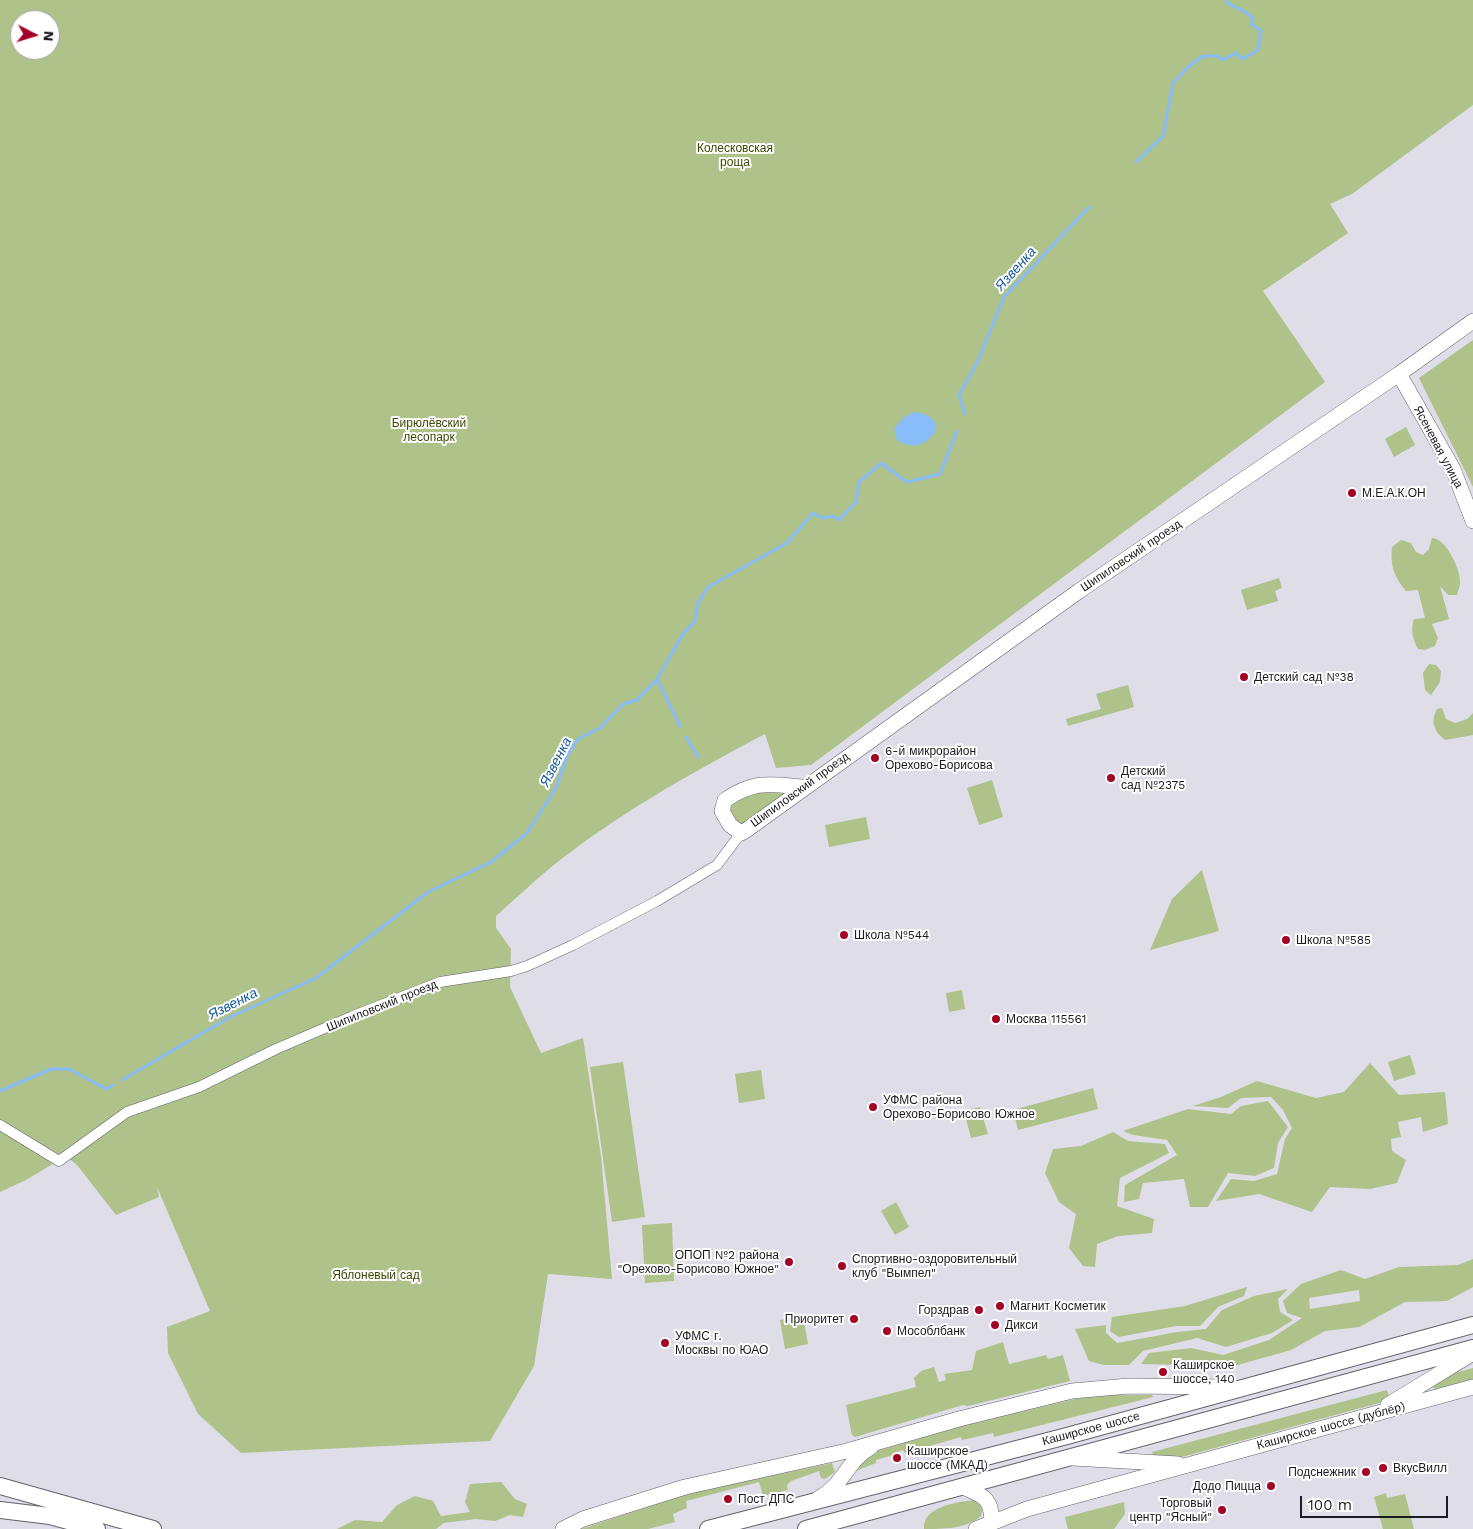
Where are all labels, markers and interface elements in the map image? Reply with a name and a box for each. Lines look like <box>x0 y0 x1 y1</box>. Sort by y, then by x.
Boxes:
north arrow <box>10 10 60 60</box>
text: N <box>41 30 57 42</box>
park label: Колесковская роща <box>697 141 773 169</box>
water label: Язвенка <box>992 244 1040 294</box>
street label: Ясеневая улица <box>1410 403 1466 491</box>
park label: Бирюлёвский лесопарк <box>392 416 466 444</box>
place label: М.Е.А.К.ОН <box>1362 486 1426 500</box>
marker: М.Е.А.К.ОН <box>1346 487 1358 499</box>
street label: Шипиловский проезд <box>1078 517 1184 595</box>
place label: Детский сад №38 <box>1254 670 1354 684</box>
marker: Детский сад №38 <box>1238 671 1250 683</box>
water label: Язвенка <box>536 735 576 789</box>
place label: 6-й микрорайон Орехово-Борисова <box>885 744 993 772</box>
street label: Шипиловский проезд <box>748 749 852 831</box>
marker: 6-й микрорайон Орехово-Борисова <box>869 752 881 764</box>
place label: Детский сад №2375 <box>1121 764 1185 792</box>
marker: Детский сад №2375 <box>1105 772 1117 784</box>
place label: Школа №544 <box>854 928 929 942</box>
marker: Школа №544 <box>838 929 850 941</box>
place label: Школа №585 <box>1296 933 1371 947</box>
marker: Школа №585 <box>1280 934 1292 946</box>
street label: Шипиловский проезд <box>325 977 439 1035</box>
water label: Язвенка <box>206 984 260 1024</box>
place label: Москва 115561 <box>1006 1012 1086 1026</box>
marker: Москва 115561 <box>990 1013 1002 1025</box>
place label: УФМС района Орехово-Борисово Южное <box>883 1093 1035 1121</box>
marker: УФМС района Орехово-Борисово Южное <box>867 1101 879 1113</box>
place label: ОПОП №2 района "Орехово-Борисово Южное" <box>617 1248 779 1276</box>
place label: Спортивно-оздоровительный клуб "Вымпел" <box>852 1252 1017 1280</box>
marker: ОПОП №2 района "Орехово-Борисово Южное" <box>783 1256 795 1268</box>
marker: Спортивно-оздоровительный клуб "Вымпел" <box>836 1260 848 1272</box>
park label: Яблоневый сад <box>332 1268 420 1282</box>
place label: Магнит Косметик <box>1010 1299 1106 1313</box>
marker: Магнит Косметик <box>994 1300 1006 1312</box>
place label: Горздрав <box>918 1303 969 1317</box>
marker: Горздрав <box>973 1304 985 1316</box>
place label: Приоритет <box>785 1312 844 1326</box>
marker: Приоритет <box>848 1313 860 1325</box>
place label: Дикси <box>1005 1318 1038 1332</box>
marker: Дикси <box>989 1319 1001 1331</box>
place label: Мособлбанк <box>897 1324 965 1338</box>
marker: Мособлбанк <box>881 1325 893 1337</box>
place label: УФМС г. Москвы по ЮАО <box>675 1329 768 1357</box>
marker: УФМС г. Москвы по ЮАО <box>659 1337 671 1349</box>
place label: Каширское шоссе, 140 <box>1173 1358 1235 1386</box>
marker: Каширское шоссе, 140 <box>1157 1366 1169 1378</box>
street label: Каширское шоссе (дублёр) <box>1255 1399 1407 1453</box>
street label: Каширское шоссе <box>1041 1409 1141 1449</box>
place label: Каширское шоссе (МКАД) <box>907 1444 988 1472</box>
marker: Каширское шоссе (МКАД) <box>891 1452 903 1464</box>
place label: ВкусВилл <box>1393 1461 1447 1475</box>
marker: ВкусВилл <box>1377 1462 1389 1474</box>
place label: Подснежник <box>1288 1465 1356 1479</box>
marker: Подснежник <box>1360 1466 1372 1478</box>
place label: Додо Пицца <box>1193 1479 1261 1493</box>
marker: Додо Пицца <box>1265 1480 1277 1492</box>
scale bar <box>1303 1486 1450 1518</box>
place label: Пост ДПС <box>738 1492 794 1506</box>
marker: Пост ДПС <box>722 1493 734 1505</box>
place label: Торговый центр "Ясный" <box>1129 1496 1212 1524</box>
text: 100 m <box>1308 1496 1352 1514</box>
marker: Торговый центр "Ясный" <box>1216 1504 1228 1516</box>

